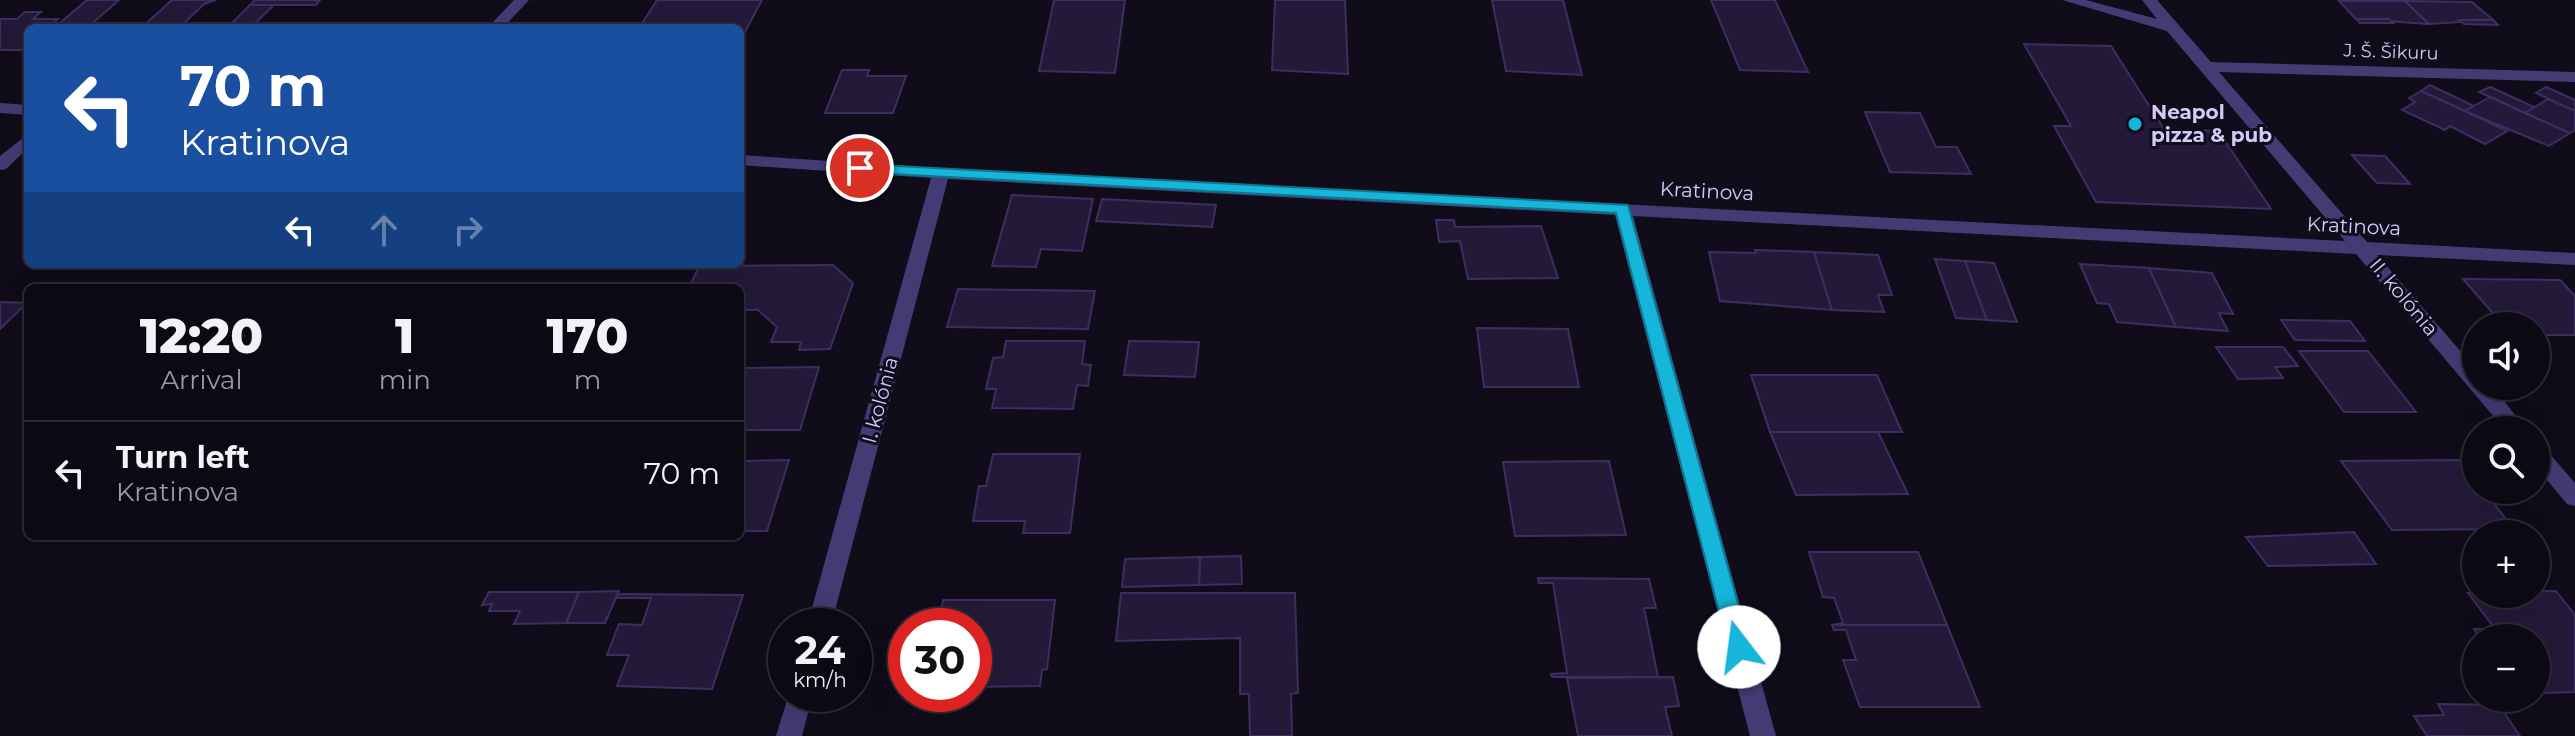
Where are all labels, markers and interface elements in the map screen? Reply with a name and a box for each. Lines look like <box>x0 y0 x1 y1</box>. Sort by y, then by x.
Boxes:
street label: J. Š. Šikuru <box>2342 39 2439 65</box>
text: 70 m <box>180 52 326 120</box>
icon: left <box>48 56 152 160</box>
place label: Neapol pizza & pub <box>2151 100 2272 147</box>
marker: Neapol pizza & pub <box>2126 115 2144 133</box>
text: Kratinova <box>180 120 350 164</box>
pin <box>826 134 894 202</box>
icon: arrive <box>838 146 882 190</box>
street label: Kratinova <box>1659 177 1755 205</box>
icon: left <box>278 208 322 252</box>
icon: ahead <box>362 208 406 252</box>
icon: right <box>446 208 490 252</box>
street label: Kratinova <box>2306 212 2402 240</box>
street label: II. kolónia <box>2365 253 2443 341</box>
text: 12:20 <box>140 307 263 365</box>
text: 1 <box>395 307 415 365</box>
text: 170 <box>547 307 628 365</box>
map controls <box>2462 312 2550 712</box>
button: sound <box>2462 312 2550 400</box>
street label: I. kolónia <box>857 354 903 446</box>
text: Arrival <box>160 364 242 396</box>
text: min <box>379 364 431 396</box>
text: m <box>574 364 601 396</box>
button: search <box>2462 416 2550 504</box>
text: Turn left <box>116 439 249 476</box>
icon: left <box>48 451 92 495</box>
text: 70 m <box>643 455 720 492</box>
text: Kratinova <box>116 476 239 508</box>
button: + <box>2462 520 2550 608</box>
position arrow <box>1697 605 1781 689</box>
speed limit sign: 30 <box>888 608 992 712</box>
button: − <box>2462 624 2550 712</box>
text: 24 <box>795 625 845 674</box>
text: km/h <box>793 668 847 692</box>

